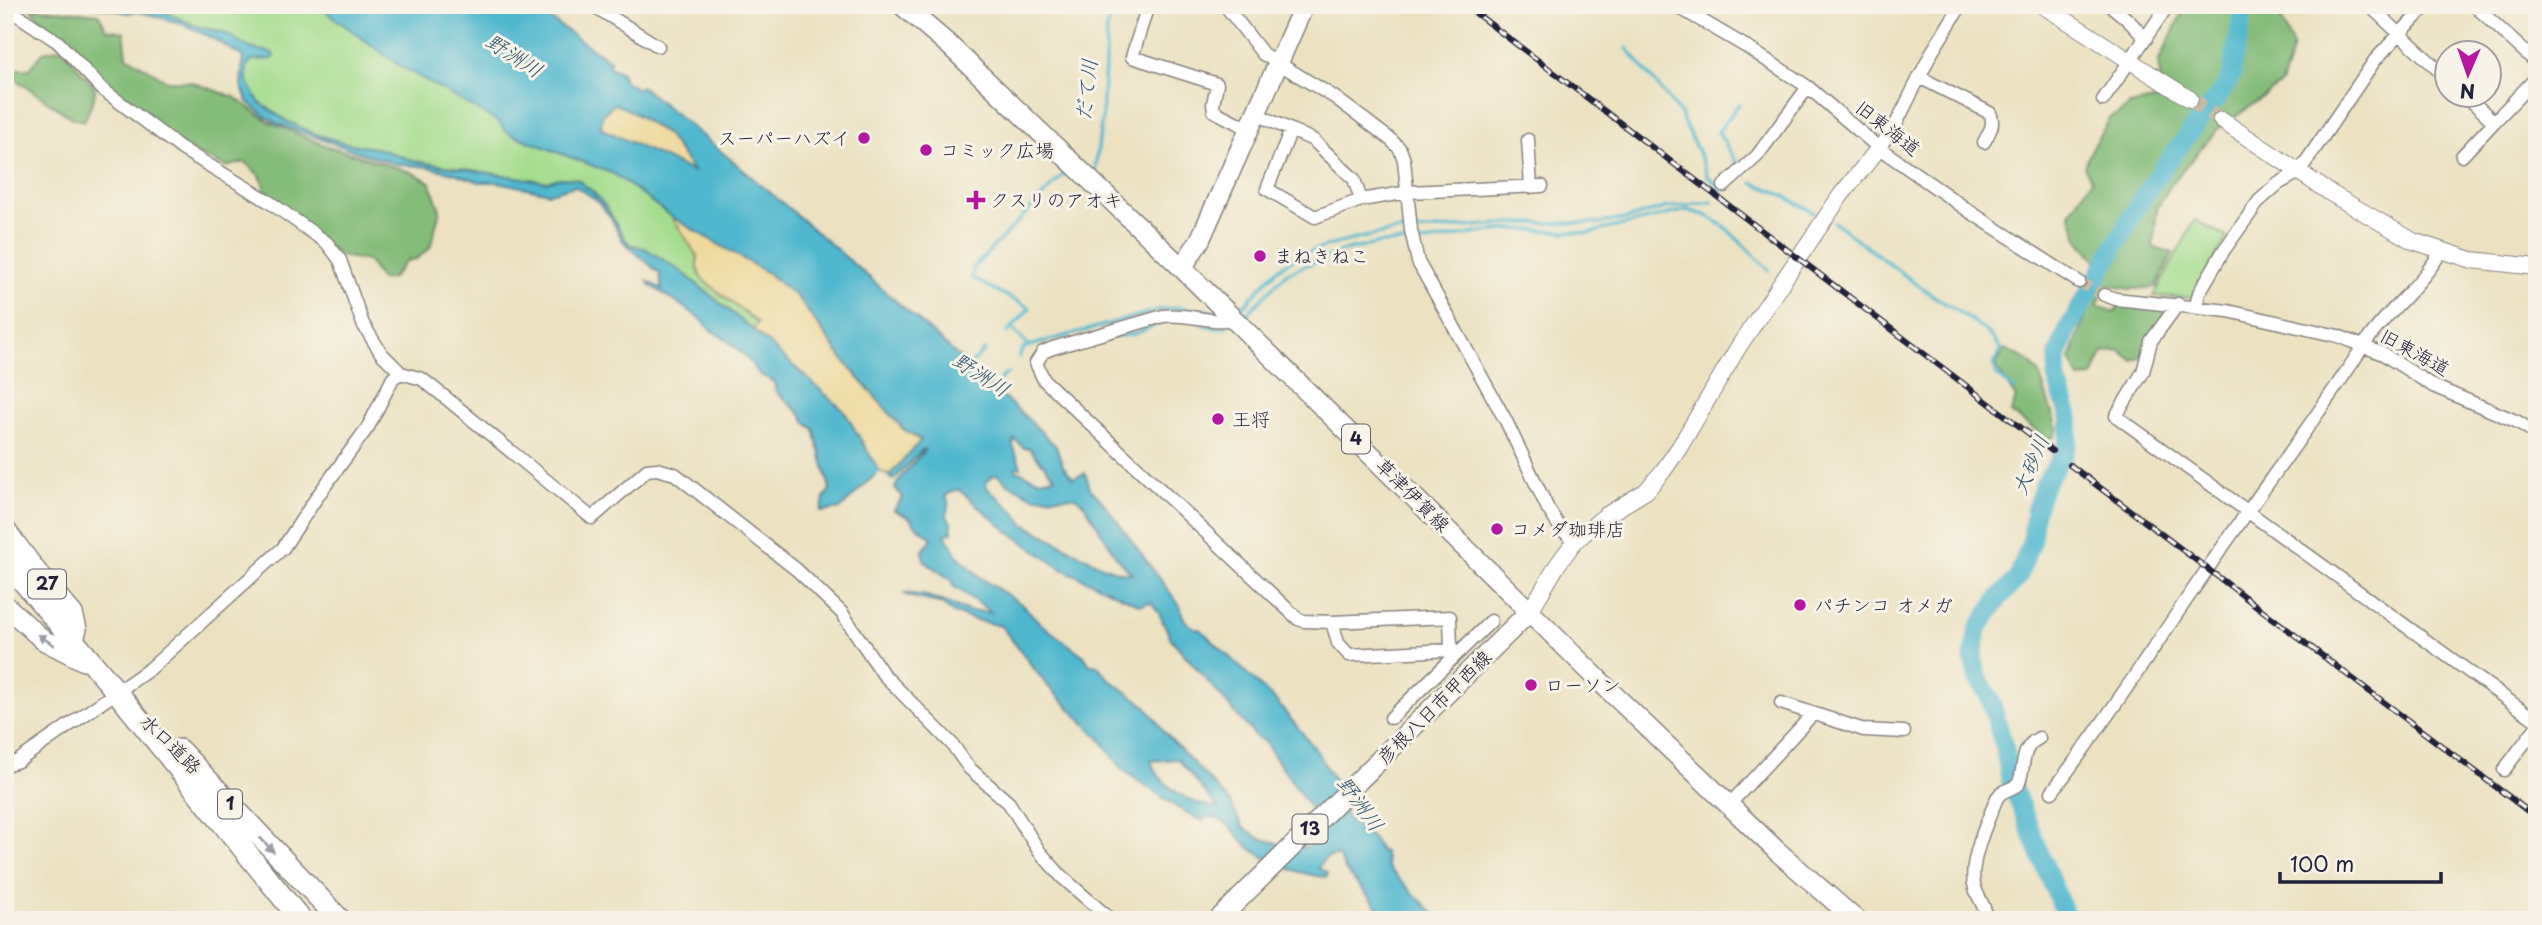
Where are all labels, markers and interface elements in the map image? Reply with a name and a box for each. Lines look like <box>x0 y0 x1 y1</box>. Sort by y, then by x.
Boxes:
water label: 野洲川 <box>480 24 550 85</box>
north arrow <box>2434 38 2504 108</box>
water label: だて川 <box>1066 57 1104 123</box>
text: N <box>2459 78 2475 106</box>
street label: 旧東海道 <box>1850 93 1927 162</box>
place label: スーパーハズイ <box>718 123 850 151</box>
marker: スーパーハズイ <box>856 130 872 146</box>
place label: コミック広場 <box>940 135 1054 163</box>
marker: コミック広場 <box>918 142 934 158</box>
place label: クスリのアオキ <box>990 185 1123 213</box>
marker: クスリのアオキ <box>968 192 984 208</box>
place label: まねきねこ <box>1274 241 1369 269</box>
marker: まねきねこ <box>1252 248 1268 264</box>
street label: 旧東海道 <box>2375 320 2456 382</box>
water label: 野洲川 <box>947 343 1017 404</box>
place label: 王将 <box>1232 404 1270 432</box>
marker: 王将 <box>1210 411 1226 427</box>
road number: 4 <box>1342 424 1370 454</box>
water label: 大砂川 <box>2002 429 2056 499</box>
street label: 草津伊賀線 <box>1370 451 1457 538</box>
place label: コメダ珈琲店 <box>1511 514 1625 542</box>
marker: コメダ珈琲店 <box>1489 521 1505 537</box>
road number: 27 <box>28 570 66 598</box>
place label: パチンコ オメガ <box>1814 590 1953 618</box>
marker: パチンコ オメガ <box>1792 597 1808 613</box>
one-way arrow <box>36 634 56 647</box>
street label: 彦根八日市甲西線 <box>1370 643 1497 770</box>
place label: ローソン <box>1545 670 1621 698</box>
marker: ローソン <box>1523 677 1539 693</box>
street label: 水口道路 <box>135 707 209 780</box>
water label: 野洲川 <box>1330 768 1393 838</box>
road number: 1 <box>218 790 242 818</box>
road number: 13 <box>1292 814 1328 844</box>
one-way arrow <box>259 836 276 853</box>
scale bar <box>2280 841 2440 885</box>
text: 100 m <box>2290 847 2354 879</box>

